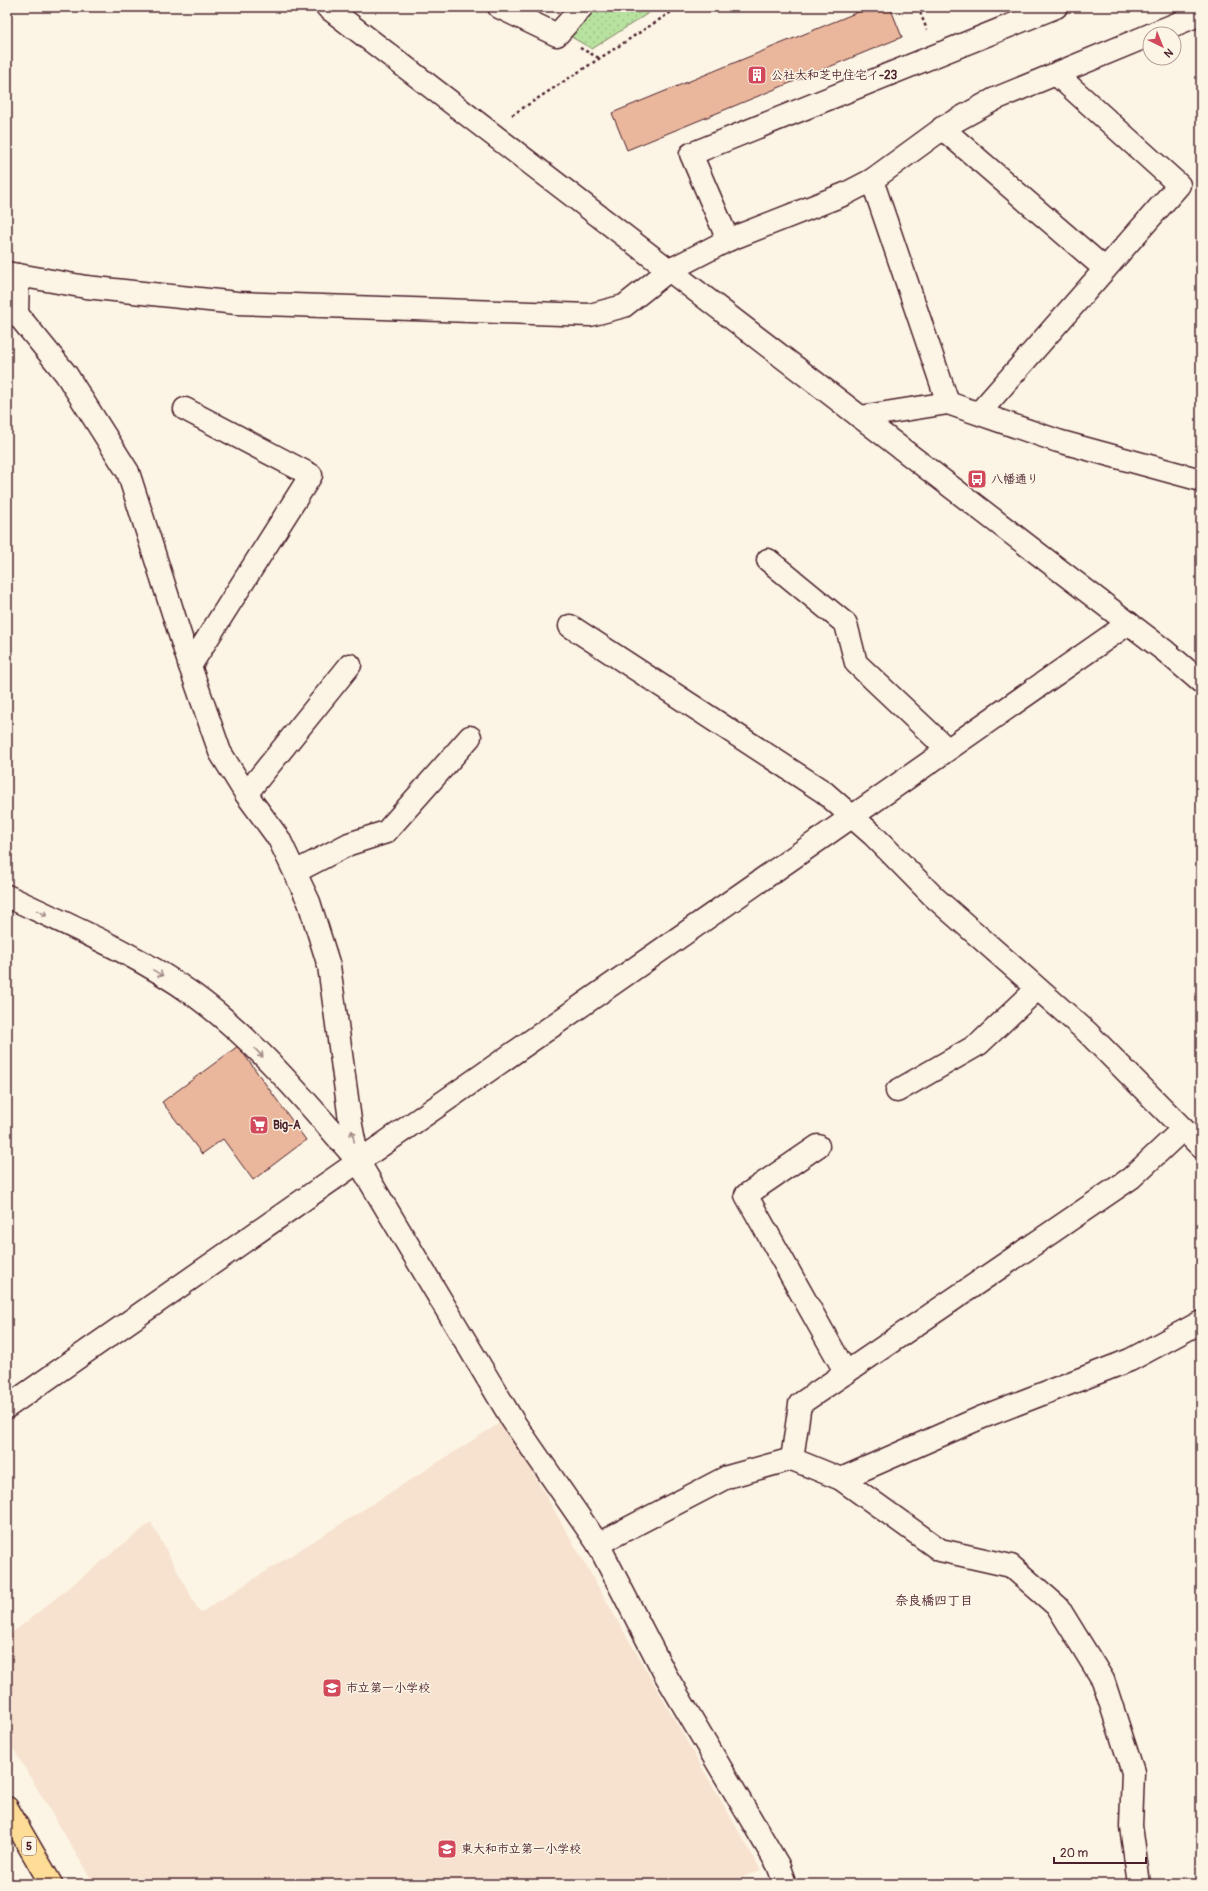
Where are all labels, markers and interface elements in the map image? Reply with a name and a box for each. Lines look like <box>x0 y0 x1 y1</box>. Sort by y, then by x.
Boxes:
north arrow <box>1142 26 1182 66</box>
text: N <box>1161 46 1176 61</box>
building icon: 公社大和芝中住宅イ-23 <box>746 64 768 86</box>
place label: 公社大和芝中住宅イ-23 <box>771 68 897 83</box>
bus stop icon: 八幡通り <box>966 468 988 490</box>
place label: 八幡通り <box>991 472 1039 487</box>
one-way arrow <box>36 910 48 917</box>
one-way arrow <box>152 969 164 977</box>
one-way arrow <box>255 1047 264 1058</box>
supermarket icon: Big-A <box>248 1114 270 1136</box>
place label: Big-A <box>273 1118 301 1133</box>
one-way arrow <box>349 1130 357 1143</box>
district label: 奈良橋四丁目 <box>895 1593 973 1609</box>
school or university icon: 市立第一小学校 <box>321 1677 343 1699</box>
place label: 市立第一小学校 <box>346 1681 430 1696</box>
road number: 5 <box>22 1837 36 1855</box>
school or university icon: 東大和市立第一小学校 <box>436 1838 458 1860</box>
scale bar <box>1054 1839 1146 1865</box>
place label: 東大和市立第一小学校 <box>461 1842 581 1857</box>
text: 20 m <box>1060 1846 1089 1861</box>

